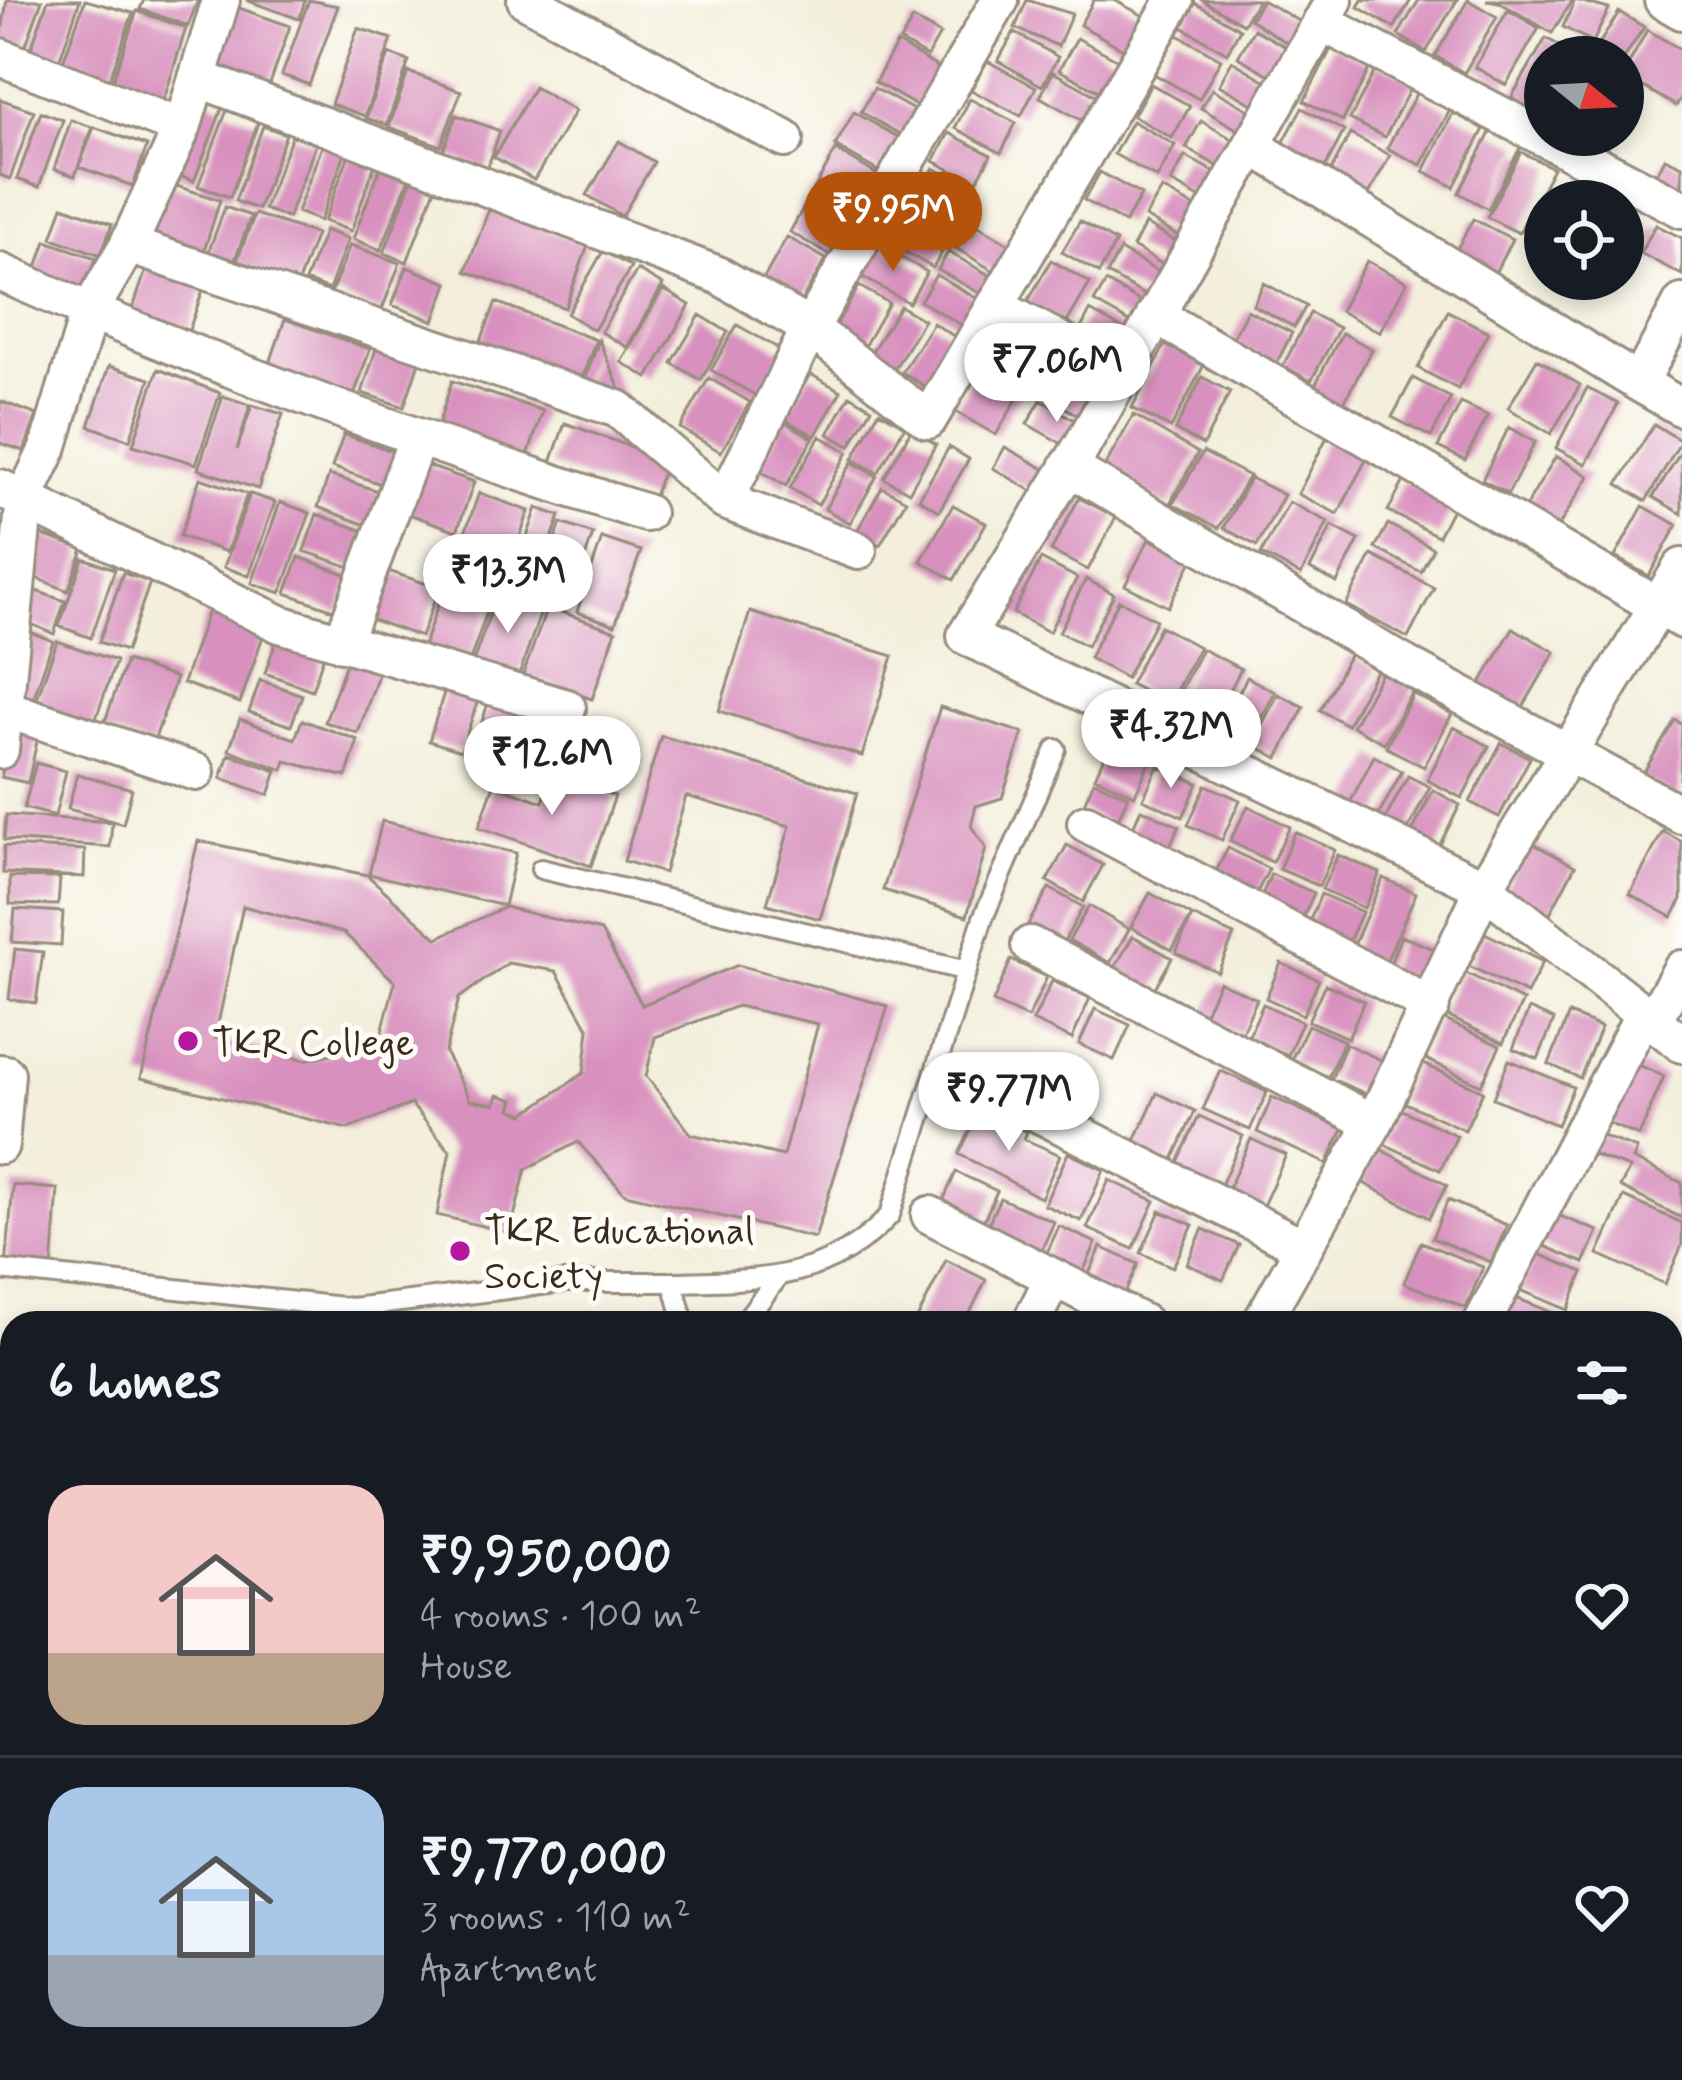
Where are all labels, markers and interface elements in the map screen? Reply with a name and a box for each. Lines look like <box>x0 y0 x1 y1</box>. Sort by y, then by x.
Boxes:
north arrow <box>1524 36 1644 156</box>
map controls <box>1524 36 1644 300</box>
pin: ₹9.95M <box>795 172 991 274</box>
button: locate <box>1524 180 1644 300</box>
text: ₹9.95M <box>831 185 955 236</box>
pin: ₹7.06M <box>959 323 1155 425</box>
text: ₹7.06M <box>991 336 1123 387</box>
pin: ₹13.3M <box>410 534 606 636</box>
text: ₹13.3M <box>450 547 566 598</box>
pin: ₹4.32M <box>1073 689 1269 791</box>
text: ₹4.32M <box>1108 702 1234 753</box>
pin: ₹12.6M <box>454 716 650 818</box>
text: ₹12.6M <box>491 729 613 780</box>
place label: TKR College <box>212 1019 414 1070</box>
marker: TKR College <box>175 1028 201 1054</box>
pin: ₹9.77M <box>911 1052 1107 1154</box>
text: ₹9.77M <box>945 1065 1073 1116</box>
place label: TKR Educational Society <box>484 1207 754 1303</box>
marker: TKR Educational Society <box>447 1238 473 1264</box>
text: 6 homes <box>48 1350 221 1416</box>
icon: filters <box>1569 1350 1635 1416</box>
text: ₹9,950,000 <box>420 1525 672 1591</box>
icon: home <box>144 1533 288 1677</box>
icon: heart <box>1569 1572 1635 1638</box>
text: 4 rooms · 100 m² <box>420 1591 702 1642</box>
text: House <box>420 1642 512 1693</box>
text: ₹9,770,000 <box>420 1827 667 1893</box>
icon: home <box>144 1835 288 1979</box>
icon: heart <box>1569 1874 1635 1940</box>
text: 3 rooms · 110 m² <box>420 1893 691 1944</box>
text: Apartment <box>420 1944 597 1995</box>

